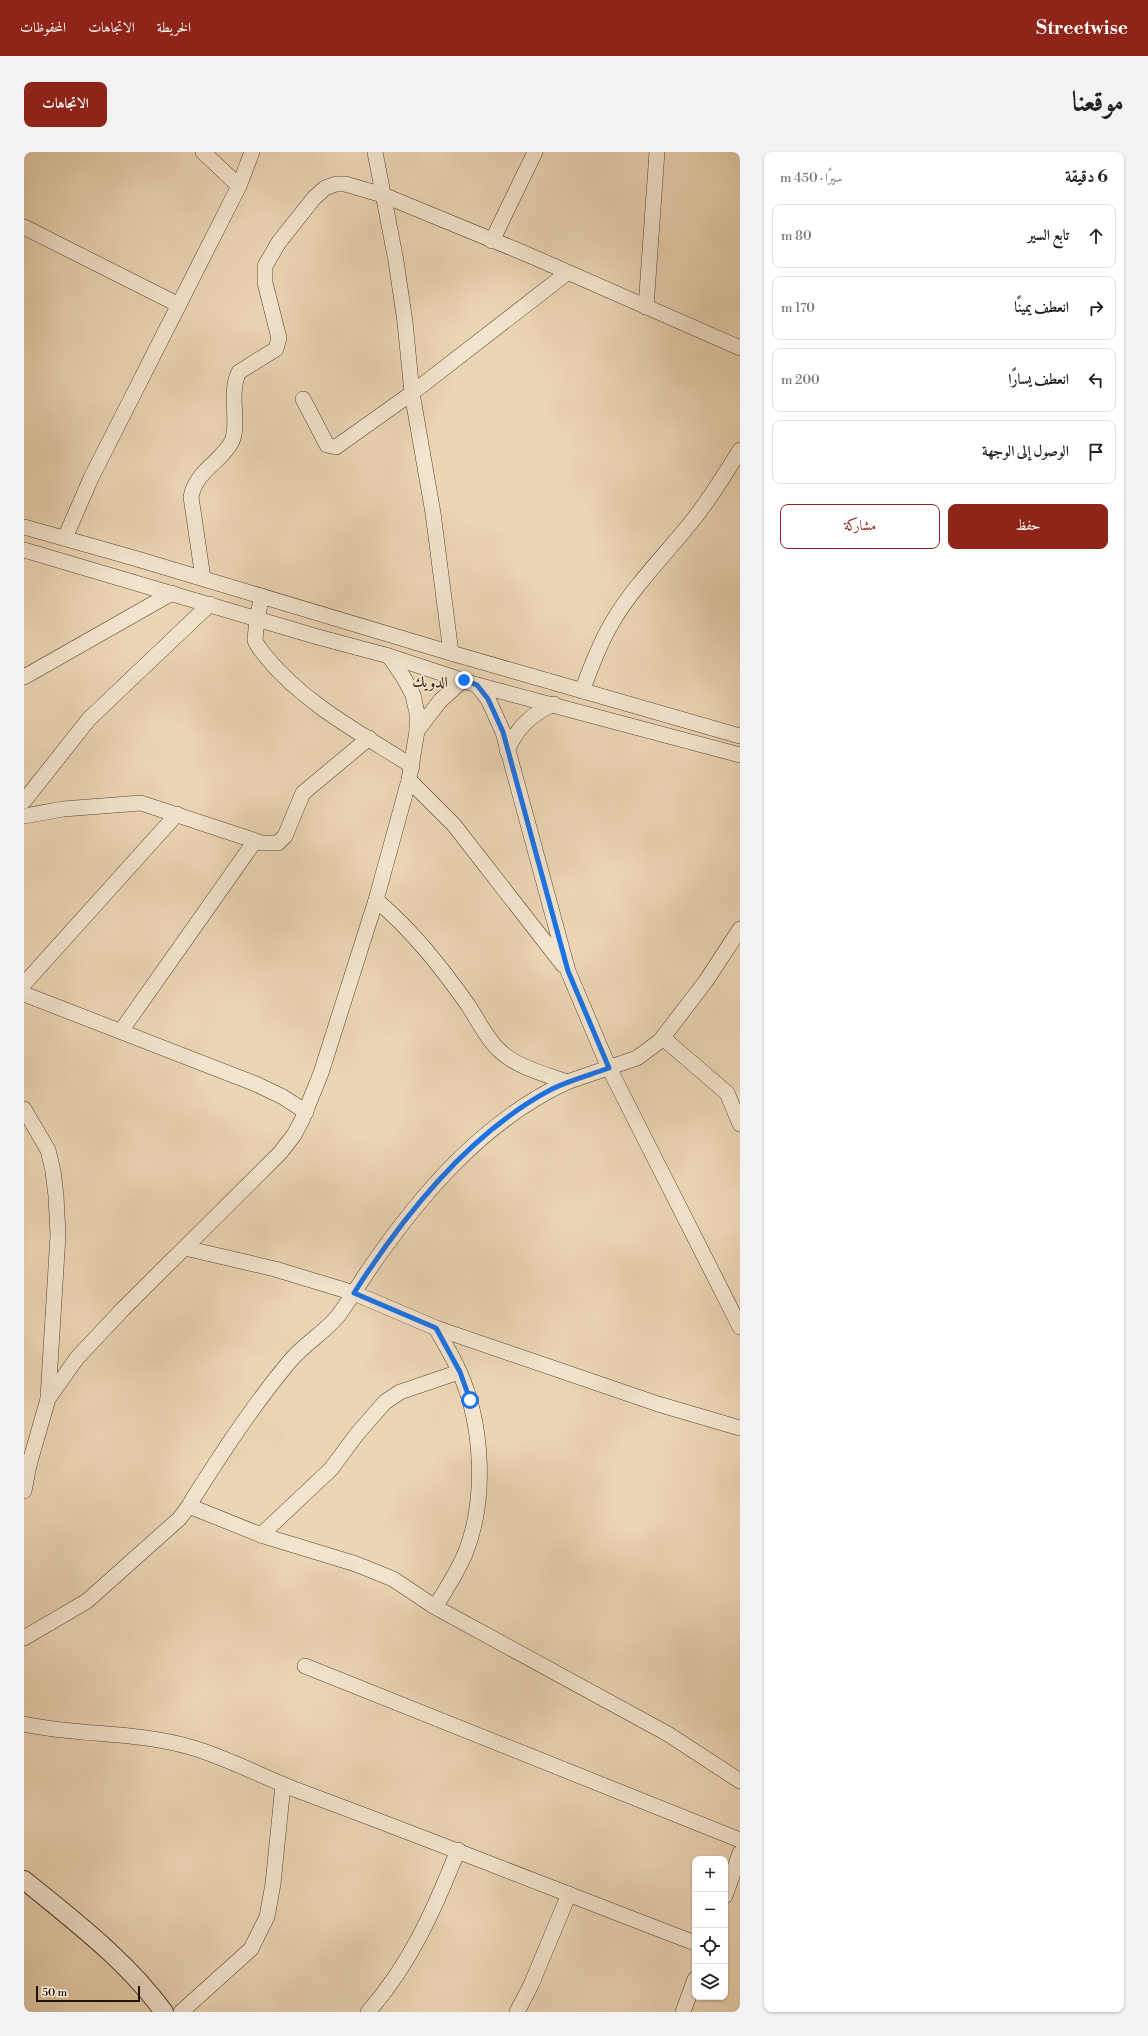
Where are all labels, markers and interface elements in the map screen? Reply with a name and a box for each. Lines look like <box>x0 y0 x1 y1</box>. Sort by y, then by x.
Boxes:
text: Streetwise <box>1036 16 1128 40</box>
text: المحفوظات <box>20 19 66 37</box>
text: الاتجاهات <box>88 19 135 37</box>
text: الخريطة <box>157 19 191 37</box>
button: الاتجاهات <box>24 82 107 127</box>
text: موقعنا <box>1072 85 1124 120</box>
text: 6 دقيقة <box>1065 166 1108 188</box>
text: سيرًا · 450 m <box>780 170 842 186</box>
icon: ahead <box>1085 225 1107 247</box>
text: تابع السير <box>1027 226 1069 245</box>
text: 80 m <box>781 228 812 244</box>
icon: right <box>1085 297 1107 319</box>
text: انعطف يمينًا <box>1014 298 1069 317</box>
text: 170 m <box>781 300 815 316</box>
icon: left <box>1085 369 1107 391</box>
text: انعطف يسارًا <box>1008 370 1069 389</box>
text: 200 m <box>781 372 820 388</box>
icon: arrive <box>1085 441 1107 463</box>
text: الوصول إلى الوجهة <box>982 442 1069 461</box>
button: مشاركة <box>780 504 940 549</box>
button: حفظ <box>948 504 1108 549</box>
route end <box>455 671 473 689</box>
district label: الدويك <box>412 673 448 692</box>
route start <box>461 1391 479 1409</box>
map controls <box>692 1856 728 2000</box>
button: + <box>692 1856 728 1892</box>
button: − <box>692 1892 728 1928</box>
button: locate <box>692 1928 728 1964</box>
button: layers <box>692 1964 728 2000</box>
scale bar <box>36 1984 140 2003</box>
text: 50 m <box>42 1986 67 2000</box>

